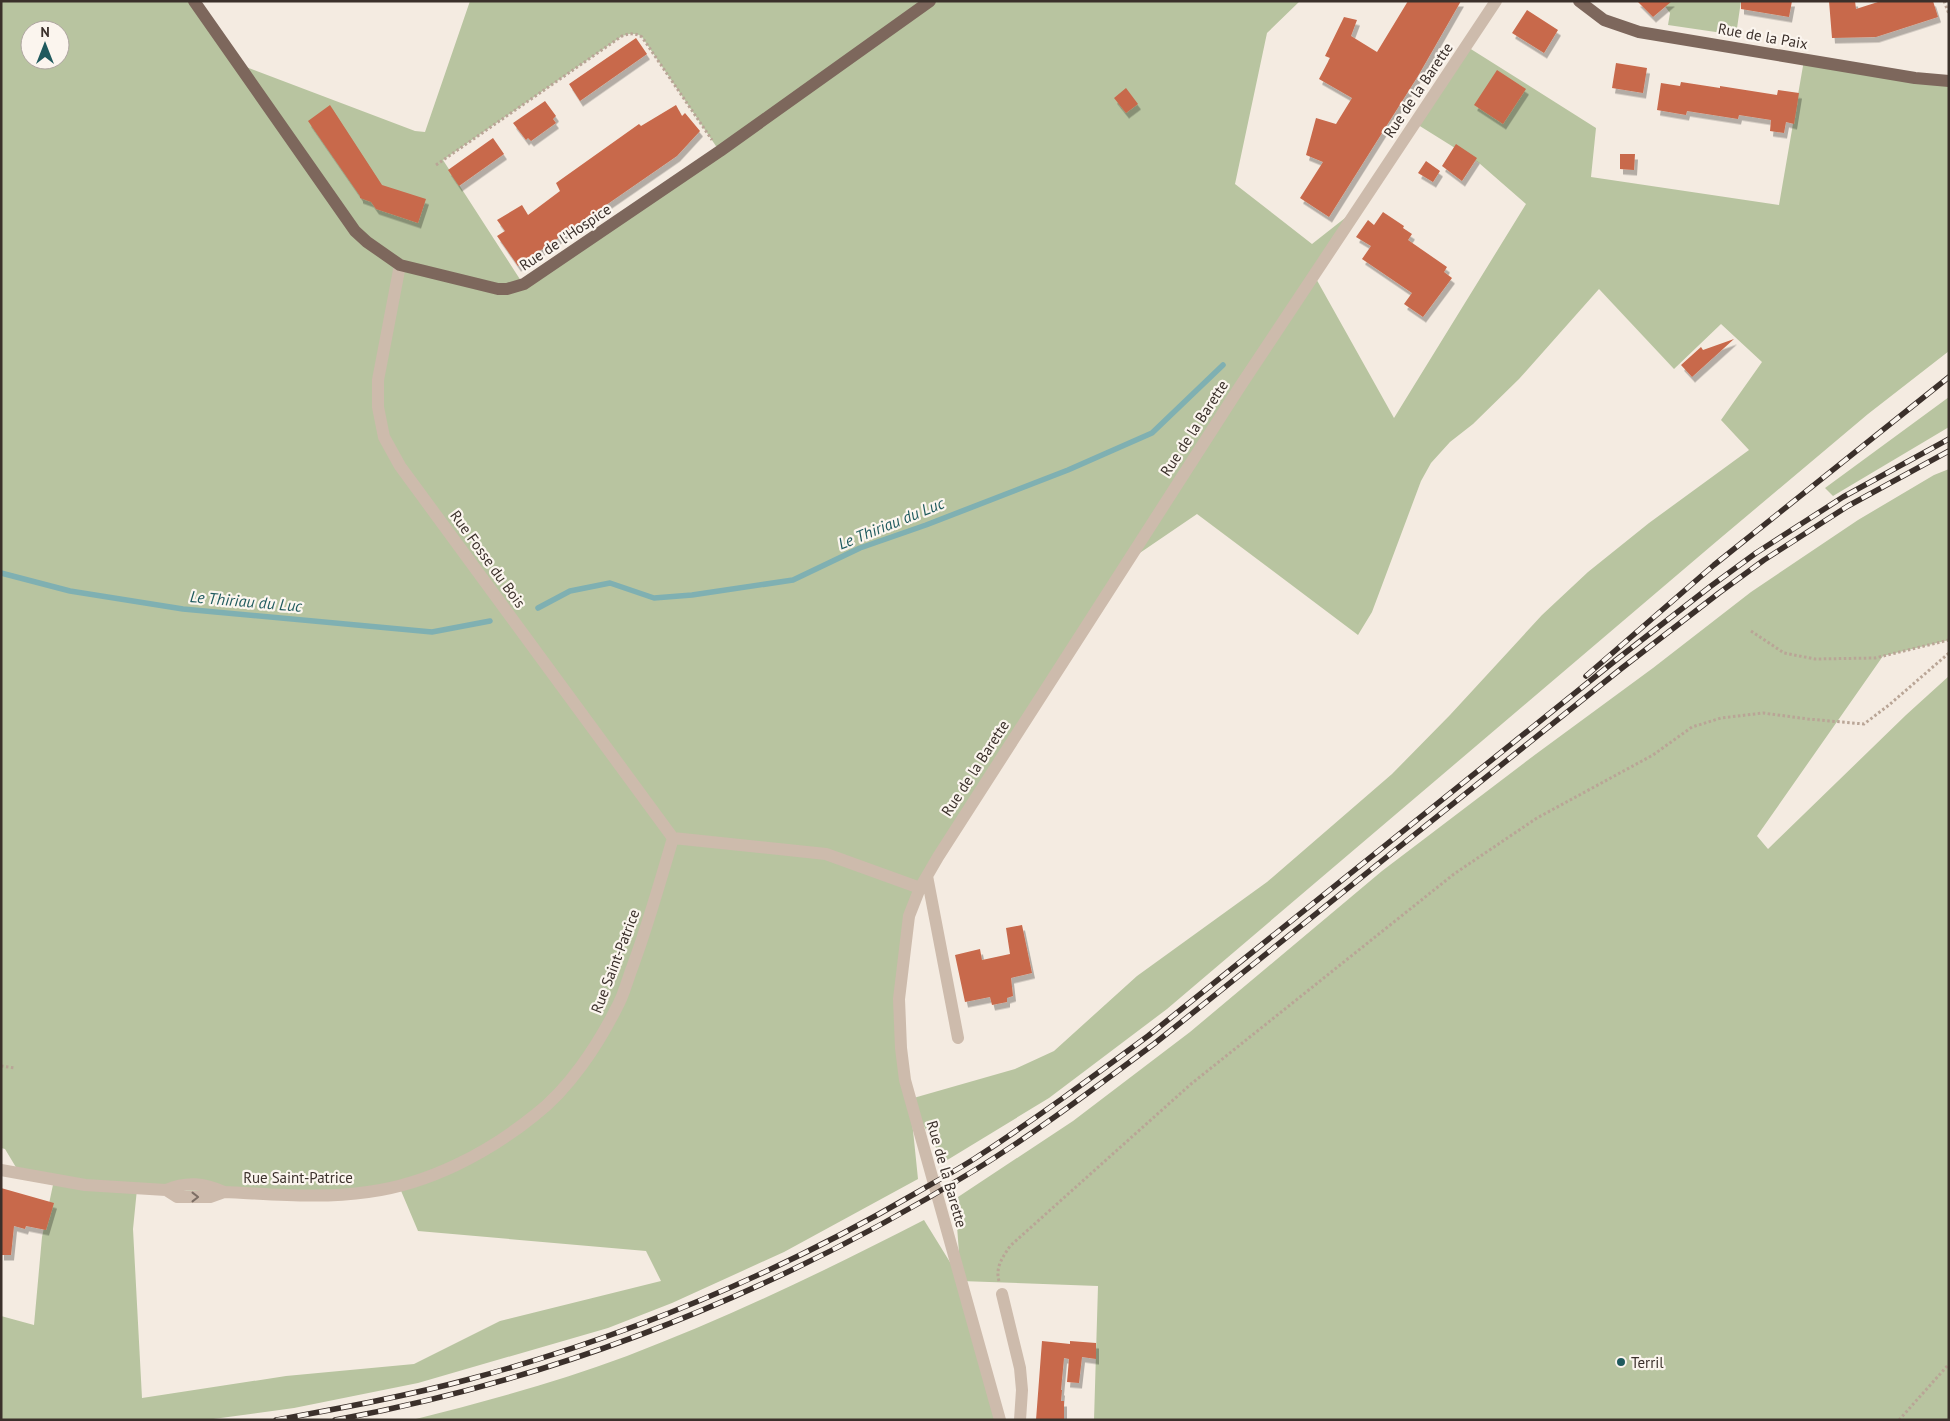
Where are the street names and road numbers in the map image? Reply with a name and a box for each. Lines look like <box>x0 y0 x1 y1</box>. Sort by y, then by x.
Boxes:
street label: Rue de la Paix <box>1717 19 1810 53</box>
street label: Rue de la Barette <box>1379 39 1457 141</box>
street label: Rue de l'Hospice <box>516 199 614 275</box>
street label: Rue de la Barette <box>1156 376 1232 480</box>
street label: Rue Fosse du Bois <box>446 507 530 611</box>
street label: Rue de la Barette <box>937 716 1013 820</box>
street label: Rue Saint-Patrice <box>586 906 644 1016</box>
street label: Rue de la Barette <box>923 1118 971 1230</box>
street label: Rue Saint-Patrice <box>243 1168 353 1187</box>

